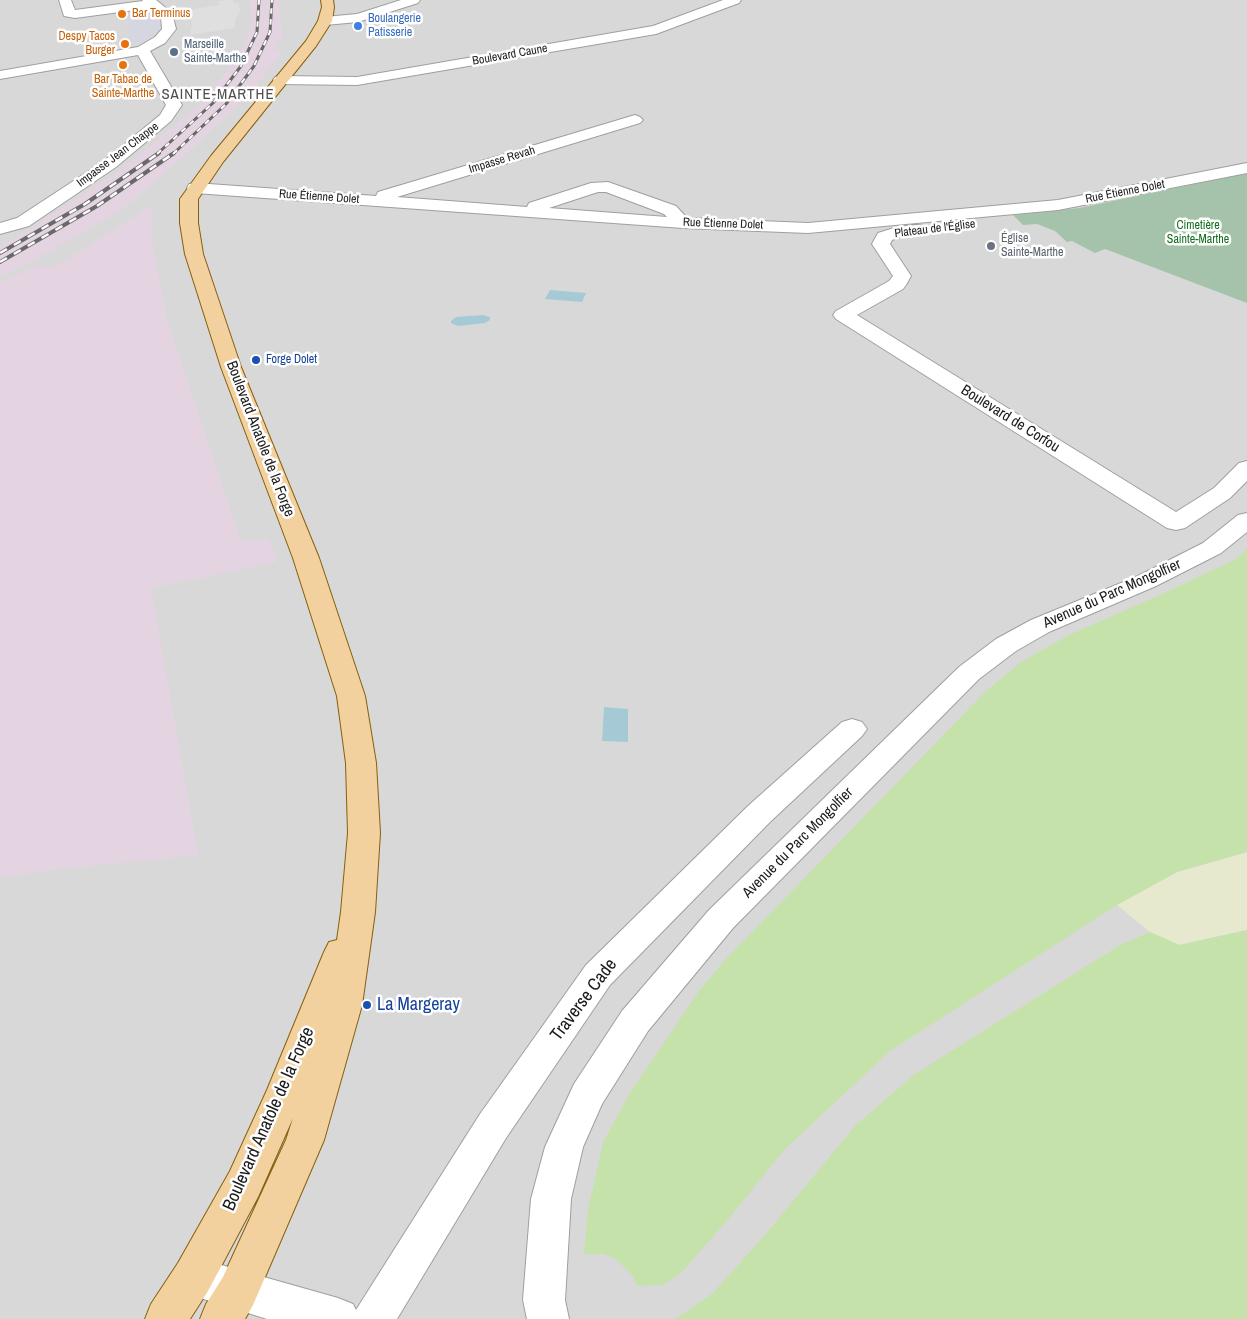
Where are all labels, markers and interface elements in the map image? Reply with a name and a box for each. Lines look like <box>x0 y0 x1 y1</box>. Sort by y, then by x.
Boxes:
place label: Bar Terminus <box>132 7 191 21</box>
marker: Bar Terminus <box>116 8 128 20</box>
place label: Boulangerie Patisserie <box>368 12 421 40</box>
marker: Boulangerie Patisserie <box>352 20 364 32</box>
place label: Despy Tacos Burger <box>58 30 115 58</box>
marker: Despy Tacos Burger <box>119 38 131 50</box>
place label: Marseille Sainte-Marthe <box>184 38 246 66</box>
street label: Boulevard Caune <box>471 41 549 69</box>
marker: Marseille Sainte-Marthe <box>168 46 180 58</box>
marker: Bar Tabac de Sainte-Marthe <box>117 59 129 71</box>
place label: Bar Tabac de Sainte-Marthe <box>92 73 154 101</box>
district label: SAINTE-MARTHE <box>160 86 276 104</box>
street label: Impasse Jean Chappe <box>74 120 162 190</box>
street label: Impasse Revah <box>467 143 537 177</box>
street label: Rue Étienne Dolet <box>1084 177 1166 207</box>
street label: Rue Étienne Dolet <box>278 187 360 207</box>
street label: Rue Étienne Dolet <box>683 215 763 233</box>
street label: Plateau de l'Église <box>894 217 976 241</box>
park label: Cimetière Sainte-Marthe <box>1167 219 1229 247</box>
place label: Église Sainte-Marthe <box>1001 232 1063 260</box>
marker: Église Sainte-Marthe <box>985 240 997 252</box>
place label: Forge Dolet <box>266 353 317 367</box>
marker: Forge Dolet <box>250 354 262 366</box>
street label: Boulevard Anatole de la Forge <box>222 358 298 520</box>
street label: Boulevard de Corfou <box>957 381 1063 457</box>
street label: Avenue du Parc Mongolfier <box>1040 556 1184 632</box>
street label: Avenue du Parc Mongolfier <box>739 784 857 902</box>
street label: Traverse Cade <box>546 955 622 1045</box>
place label: La Margeray <box>377 994 460 1016</box>
marker: La Margeray <box>361 999 373 1011</box>
street label: Boulevard Anatole de la Forge <box>219 1024 319 1214</box>

